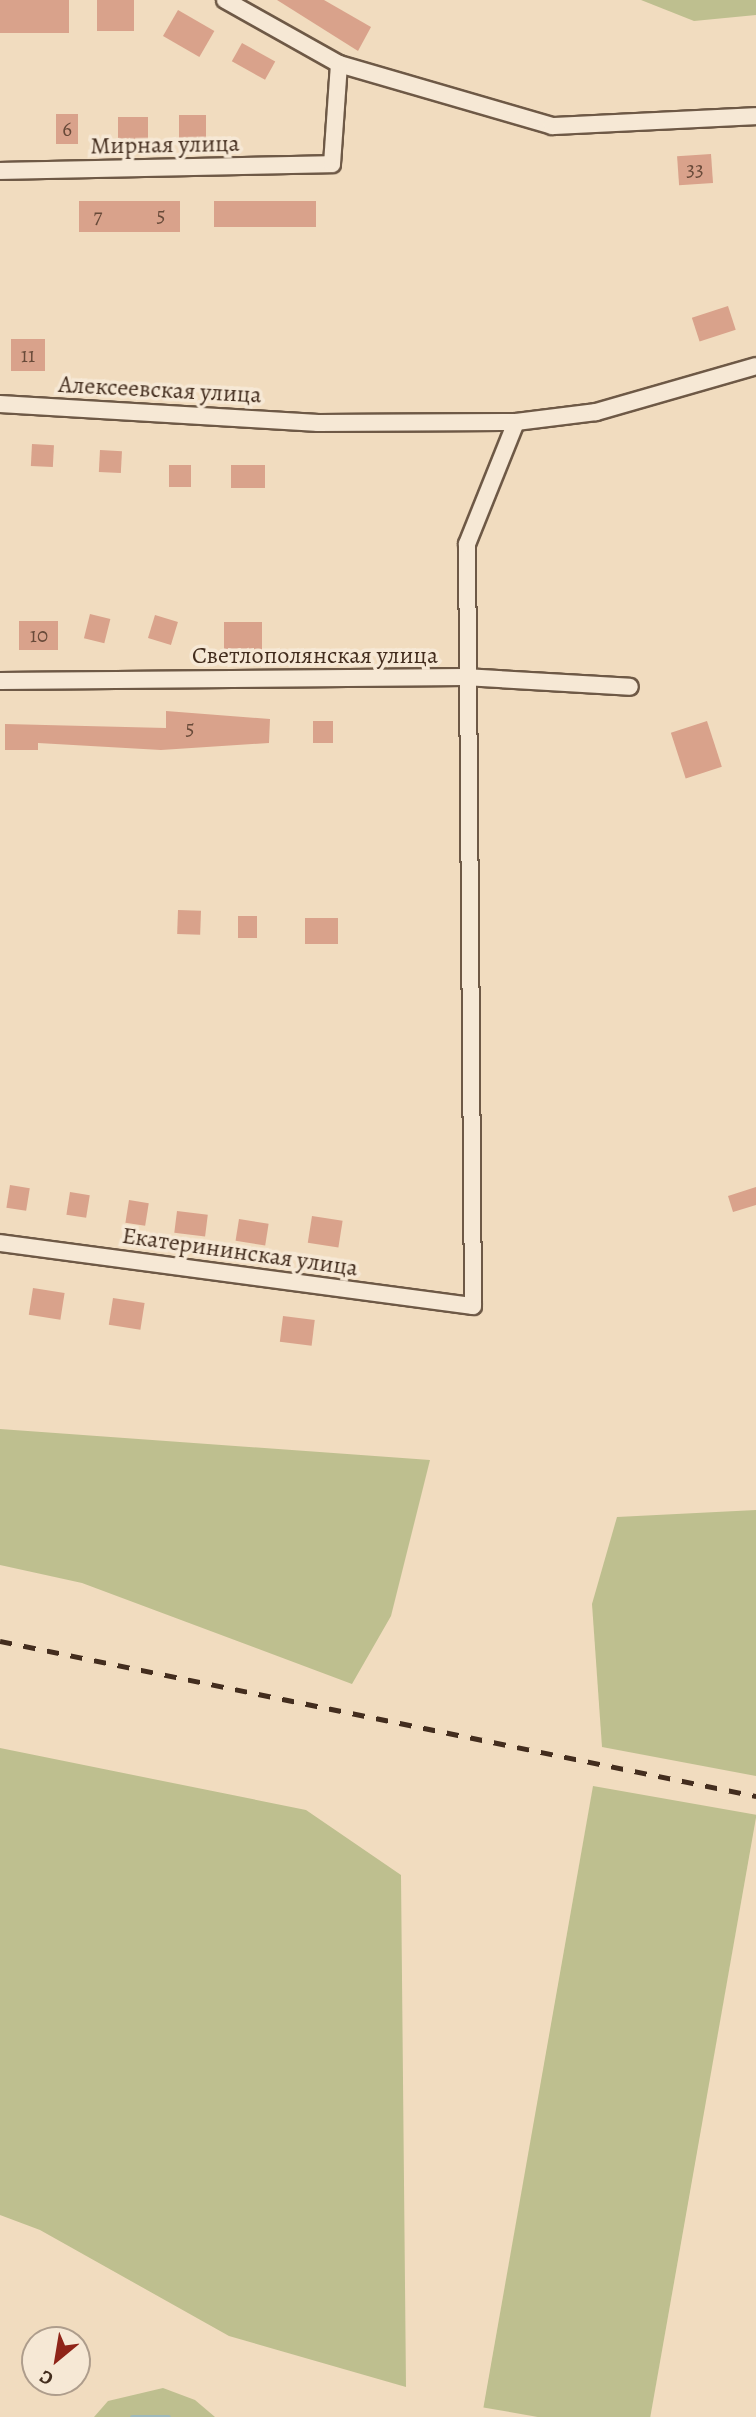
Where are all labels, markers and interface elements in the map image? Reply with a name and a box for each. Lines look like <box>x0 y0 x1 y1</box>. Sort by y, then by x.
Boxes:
house number: 6 <box>62 116 72 142</box>
street label: Мирная улица <box>90 129 240 161</box>
house number: 33 <box>686 156 704 182</box>
house number: 5 <box>156 202 166 228</box>
house number: 7 <box>94 203 102 229</box>
house number: 11 <box>21 342 35 368</box>
street label: Алексеевская улица <box>58 370 262 410</box>
house number: 10 <box>30 622 48 648</box>
street label: Светлополянская улица <box>192 642 438 670</box>
house number: 5 <box>185 715 195 741</box>
street label: Екатерининская улица <box>120 1221 360 1283</box>
north arrow <box>21 2326 91 2396</box>
text: С <box>35 2363 58 2392</box>

